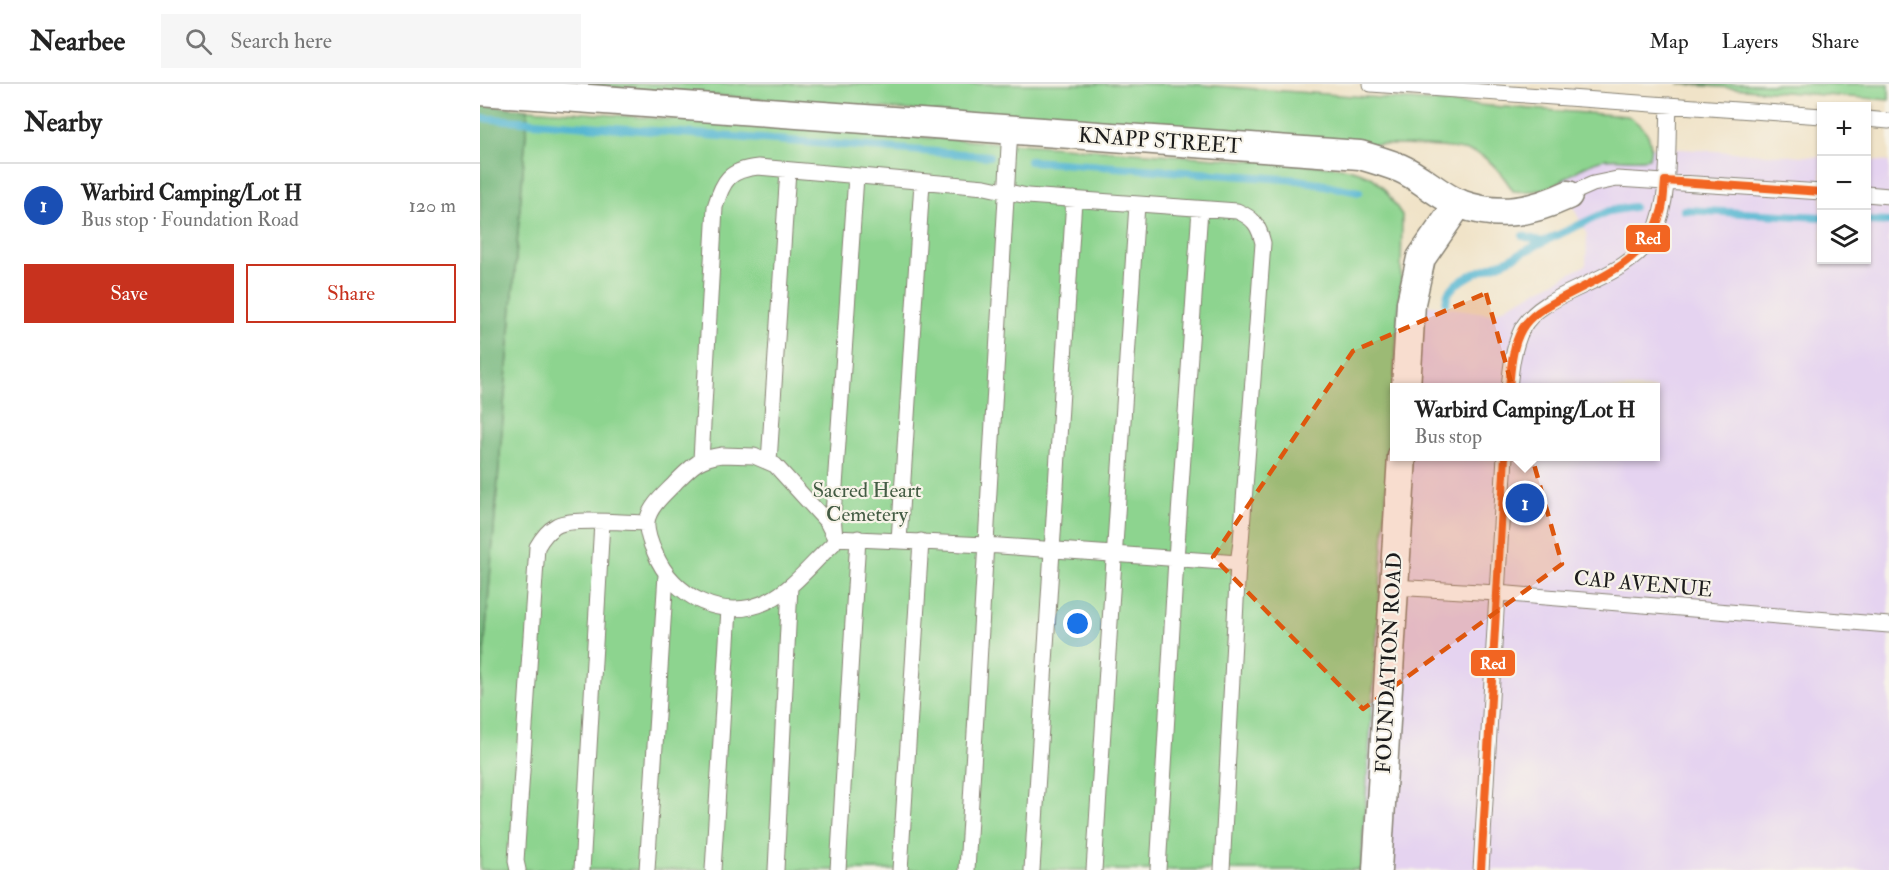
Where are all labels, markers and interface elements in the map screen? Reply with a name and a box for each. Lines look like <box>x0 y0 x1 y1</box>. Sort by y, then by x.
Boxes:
search box <box>161 14 581 68</box>
text: Nearbee <box>30 24 125 59</box>
icon: search <box>182 25 215 58</box>
text: Search here <box>230 27 332 55</box>
text: Map <box>1649 28 1689 55</box>
text: Layers <box>1722 28 1778 55</box>
text: Share <box>1811 28 1859 55</box>
map controls <box>1817 102 1871 264</box>
button: + <box>1817 102 1871 156</box>
text: Nearby <box>24 107 102 139</box>
street label: KNAPP STREET <box>1077 122 1243 160</box>
button: − <box>1817 156 1871 210</box>
text: Warbird Camping/Lot H <box>81 179 302 207</box>
text: 1 <box>40 193 47 218</box>
text: 120 m <box>409 193 456 218</box>
text: Bus stop · Foundation Road <box>81 207 299 232</box>
button: layers <box>1817 210 1871 264</box>
line badge: Red <box>1625 224 1671 253</box>
text: Red <box>1635 229 1661 249</box>
button: Save <box>24 264 234 323</box>
button: Share <box>246 264 456 323</box>
popup <box>1390 383 1660 461</box>
text: Warbird Camping/Lot H <box>1414 396 1636 424</box>
text: Bus stop <box>1414 424 1482 449</box>
park label: Sacred Heart Cemetery <box>812 477 922 528</box>
pin: 1 <box>1506 480 1544 526</box>
street label: FOUNDATION ROAD <box>1370 552 1408 774</box>
street label: CAP AVENUE <box>1573 564 1713 604</box>
your location <box>1063 609 1092 638</box>
line badge: Red <box>1470 649 1516 677</box>
text: Red <box>1480 654 1506 674</box>

